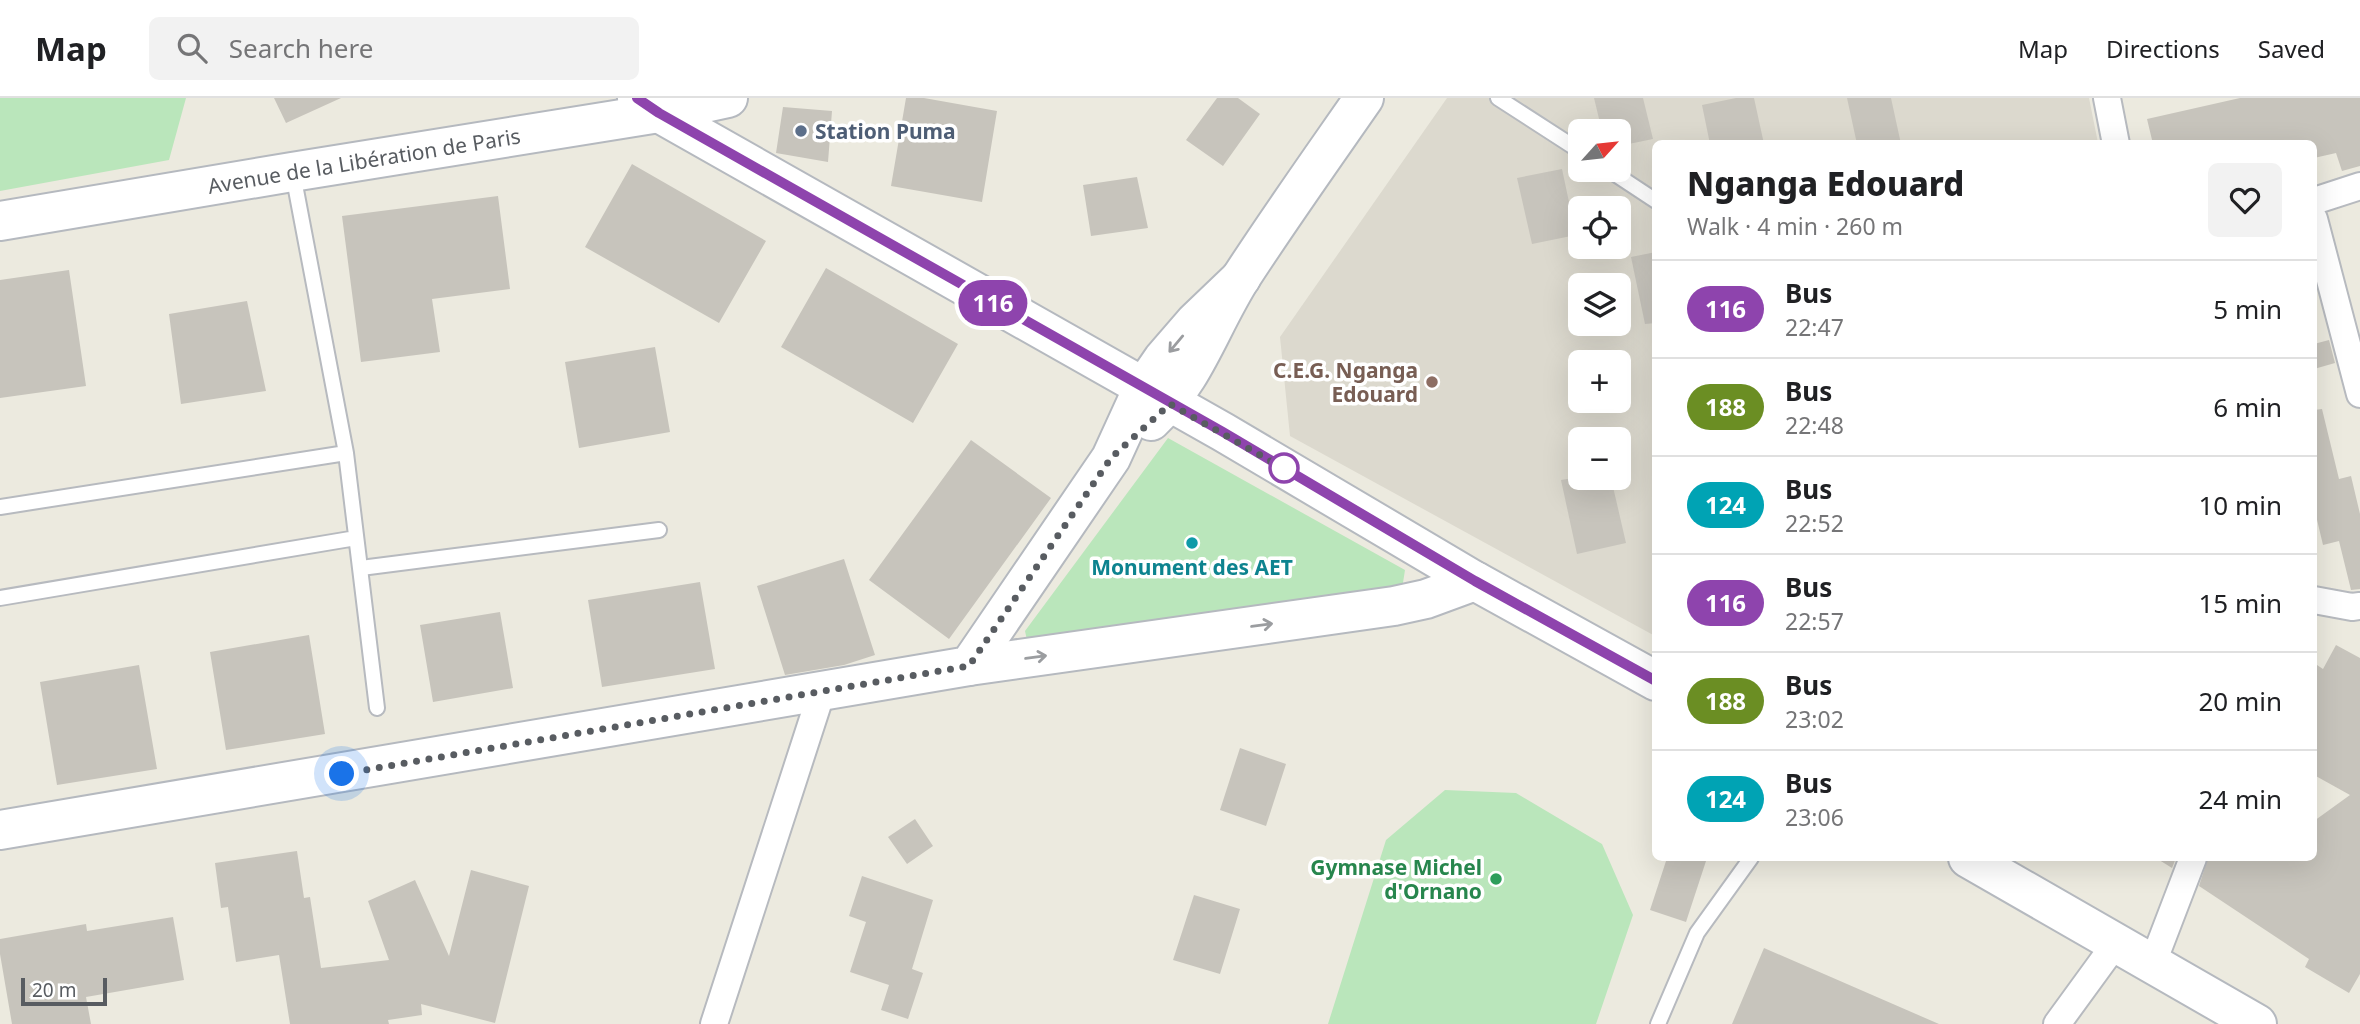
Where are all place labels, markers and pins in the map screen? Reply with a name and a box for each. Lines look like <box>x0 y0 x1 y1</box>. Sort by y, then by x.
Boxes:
place label: Station Puma <box>815 117 956 145</box>
marker: Station Puma <box>793 123 809 139</box>
place label: C.E.G. Nganga Edouard <box>1273 356 1418 408</box>
marker: C.E.G. Nganga Edouard <box>1424 374 1440 390</box>
unlabelled marker <box>1269 453 1299 483</box>
marker: Monument des AET <box>1184 535 1200 551</box>
place label: Monument des AET <box>1091 553 1293 581</box>
place label: Gymnase Michel d'Ornano <box>1310 853 1482 905</box>
marker: Gymnase Michel d'Ornano <box>1488 871 1504 887</box>

